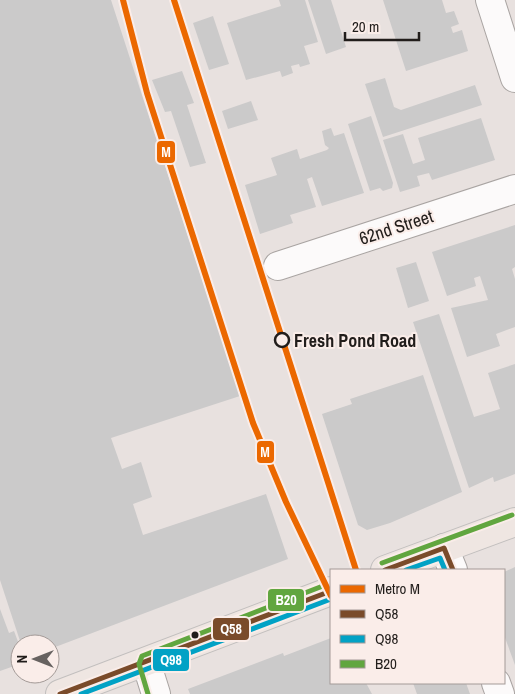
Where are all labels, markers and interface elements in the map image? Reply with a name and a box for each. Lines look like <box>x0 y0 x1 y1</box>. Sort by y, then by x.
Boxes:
scale bar <box>345 10 419 42</box>
text: 20 m <box>352 16 379 37</box>
line badge: M <box>156 140 176 164</box>
text: M <box>161 143 171 161</box>
street label: 62nd Street <box>356 203 436 251</box>
place label: Fresh Pond Road <box>294 328 416 353</box>
marker: Fresh Pond Road <box>274 332 290 348</box>
line badge: M <box>256 440 275 464</box>
text: M <box>260 443 270 461</box>
legend <box>330 569 505 684</box>
text: Metro M <box>375 578 420 599</box>
line badge: B20 <box>267 588 305 612</box>
text: B20 <box>275 591 297 609</box>
text: Q58 <box>375 603 398 624</box>
line badge: Q58 <box>212 617 250 641</box>
text: Q58 <box>220 620 242 638</box>
text: Q98 <box>375 628 398 649</box>
unlabelled marker <box>190 630 200 640</box>
north arrow <box>10 634 60 684</box>
line badge: Q98 <box>152 648 190 672</box>
text: Q98 <box>160 651 182 669</box>
text: B20 <box>375 653 397 674</box>
text: N <box>13 655 31 663</box>

